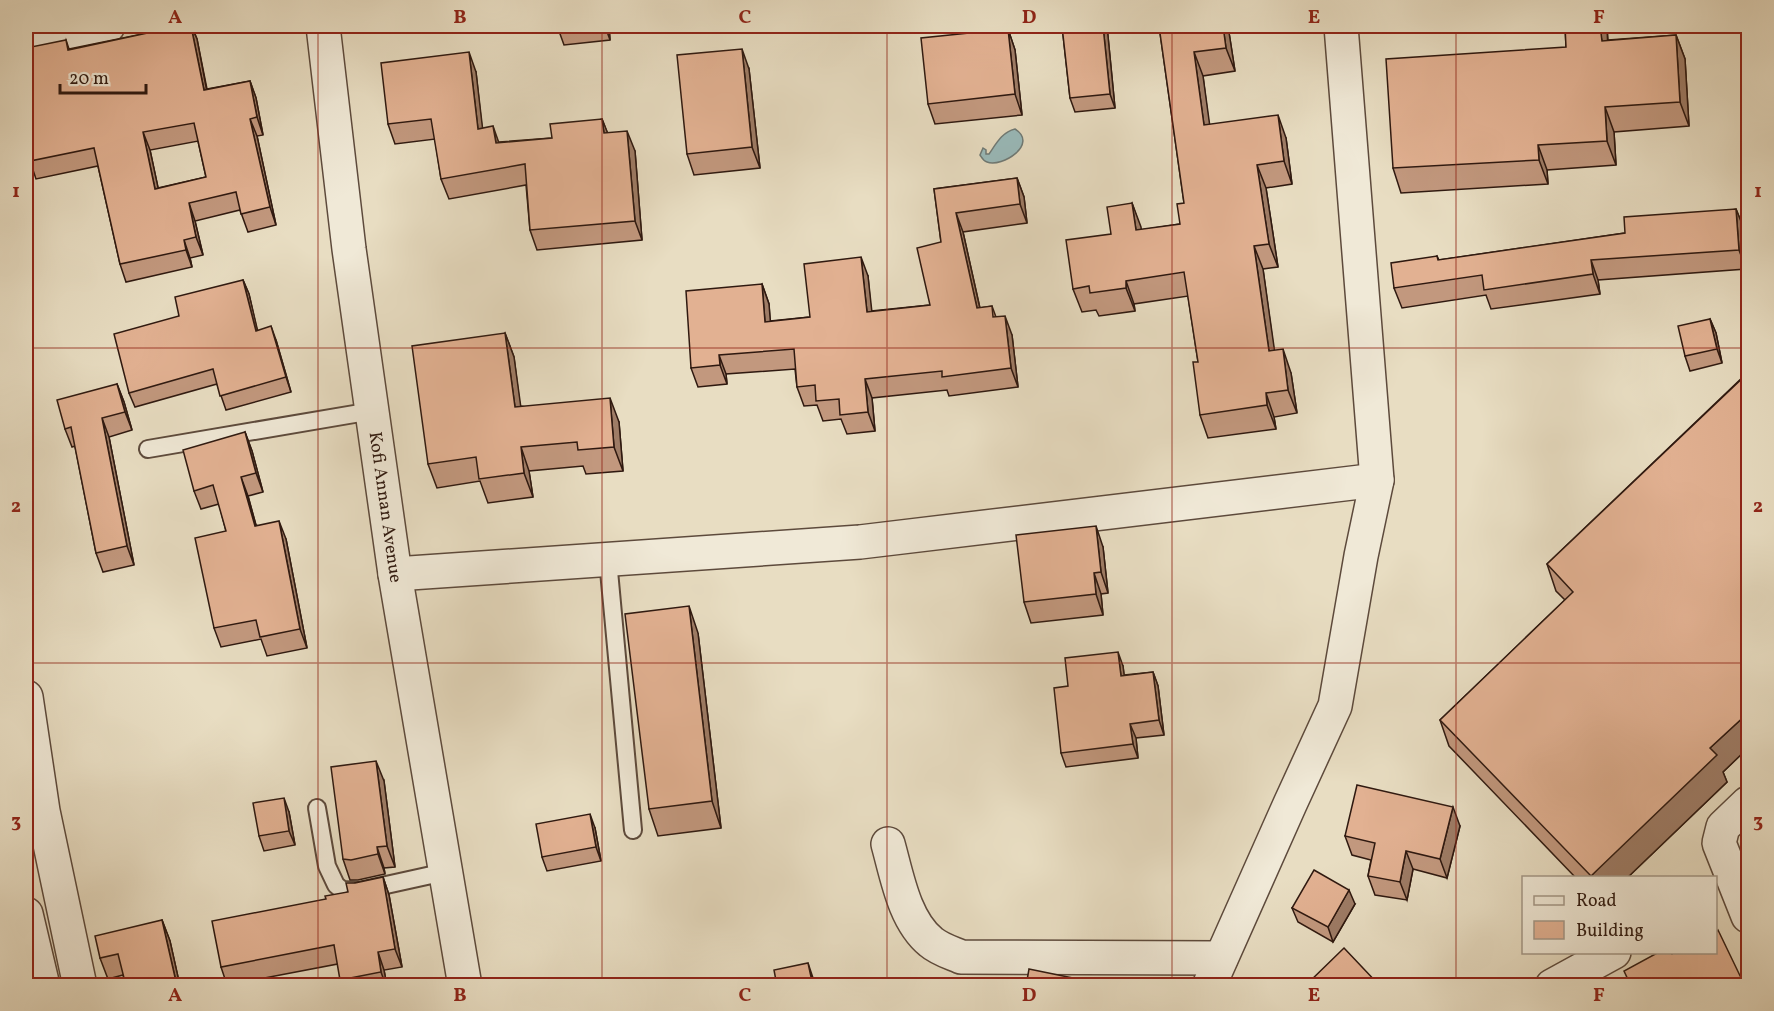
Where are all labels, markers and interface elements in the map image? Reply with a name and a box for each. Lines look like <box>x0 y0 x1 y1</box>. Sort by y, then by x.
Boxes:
text: A <box>168 4 182 32</box>
text: B <box>453 4 467 32</box>
text: C <box>739 4 752 32</box>
text: D <box>1022 4 1036 32</box>
text: E <box>1308 4 1320 32</box>
text: F <box>1593 4 1605 32</box>
scale bar <box>60 57 146 95</box>
text: 20 m <box>69 67 109 92</box>
text: 1 <box>12 178 20 206</box>
text: 1 <box>1754 178 1762 206</box>
street label: Kofi Annan Avenue <box>362 430 407 584</box>
text: 2 <box>11 493 21 521</box>
text: 2 <box>1753 493 1763 521</box>
text: 3 <box>11 808 21 836</box>
text: 3 <box>1753 808 1763 836</box>
legend <box>1522 876 1717 954</box>
text: Road <box>1576 889 1617 914</box>
text: Building <box>1576 919 1644 944</box>
text: A <box>168 982 182 1010</box>
text: B <box>453 982 467 1010</box>
text: C <box>739 982 752 1010</box>
text: D <box>1022 982 1036 1010</box>
text: E <box>1308 982 1320 1010</box>
text: F <box>1593 982 1605 1010</box>

